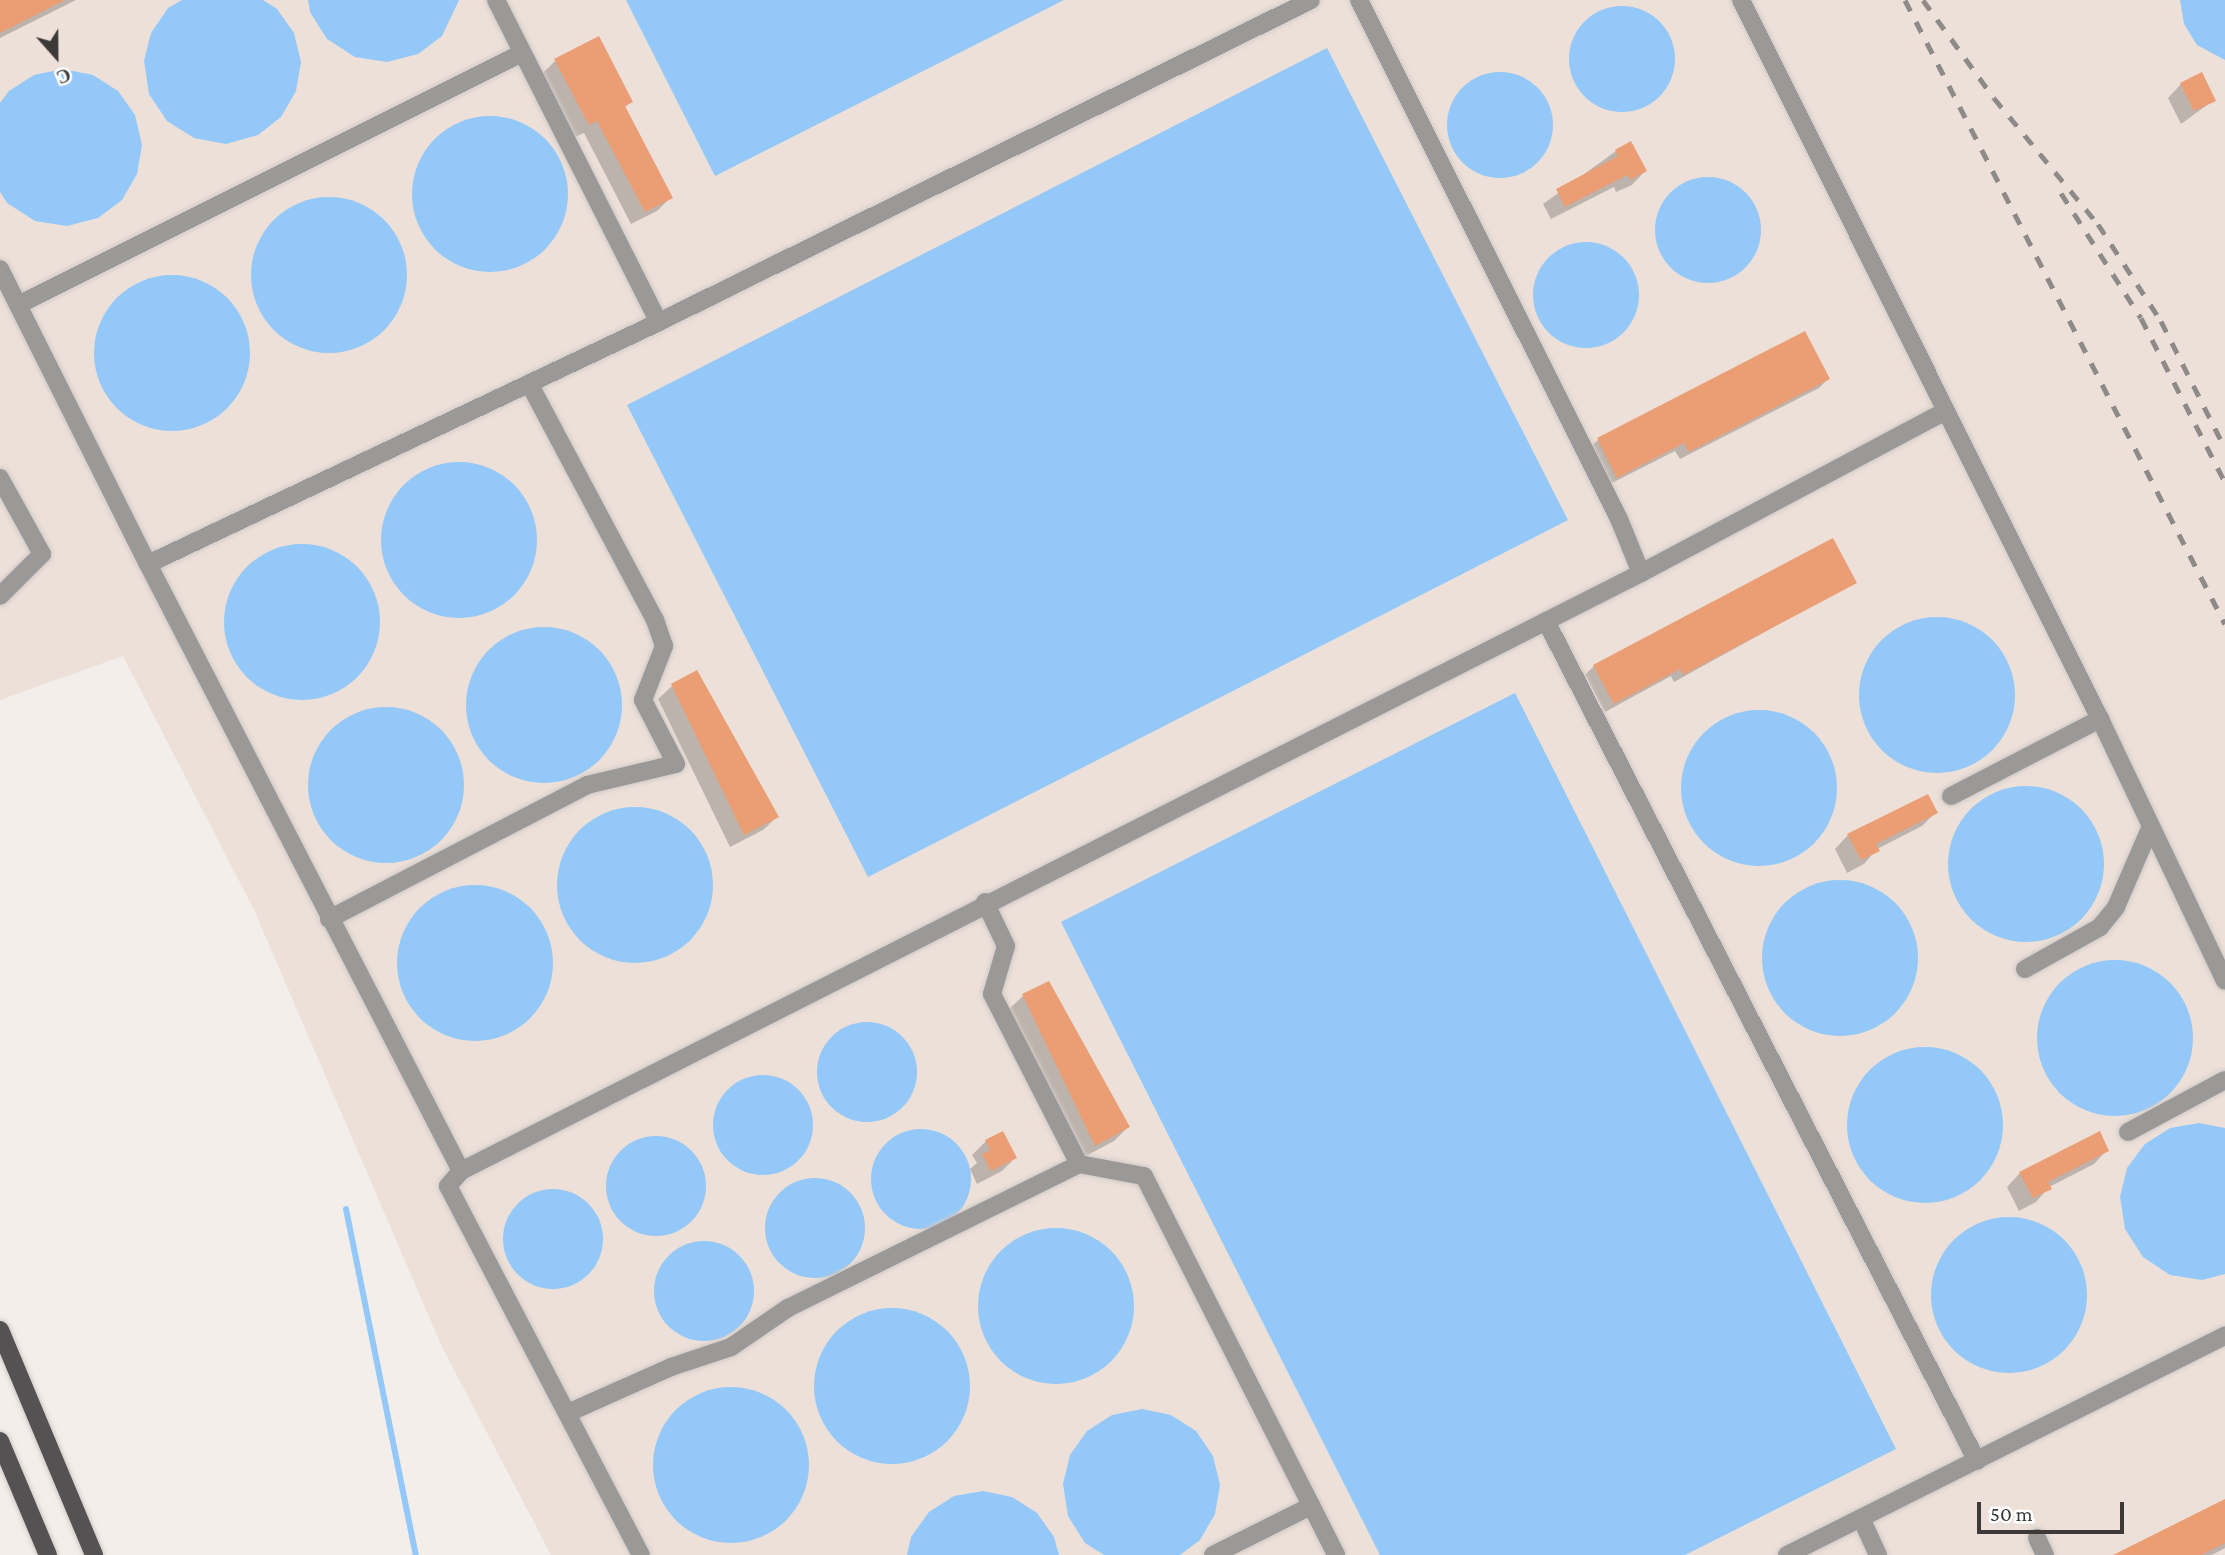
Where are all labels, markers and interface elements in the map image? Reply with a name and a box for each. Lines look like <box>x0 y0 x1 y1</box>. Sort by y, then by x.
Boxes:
north arrow <box>21 21 91 91</box>
text: С <box>54 64 74 88</box>
scale bar <box>1980 1488 2127 1532</box>
text: 50 m <box>1990 1502 2033 1526</box>

